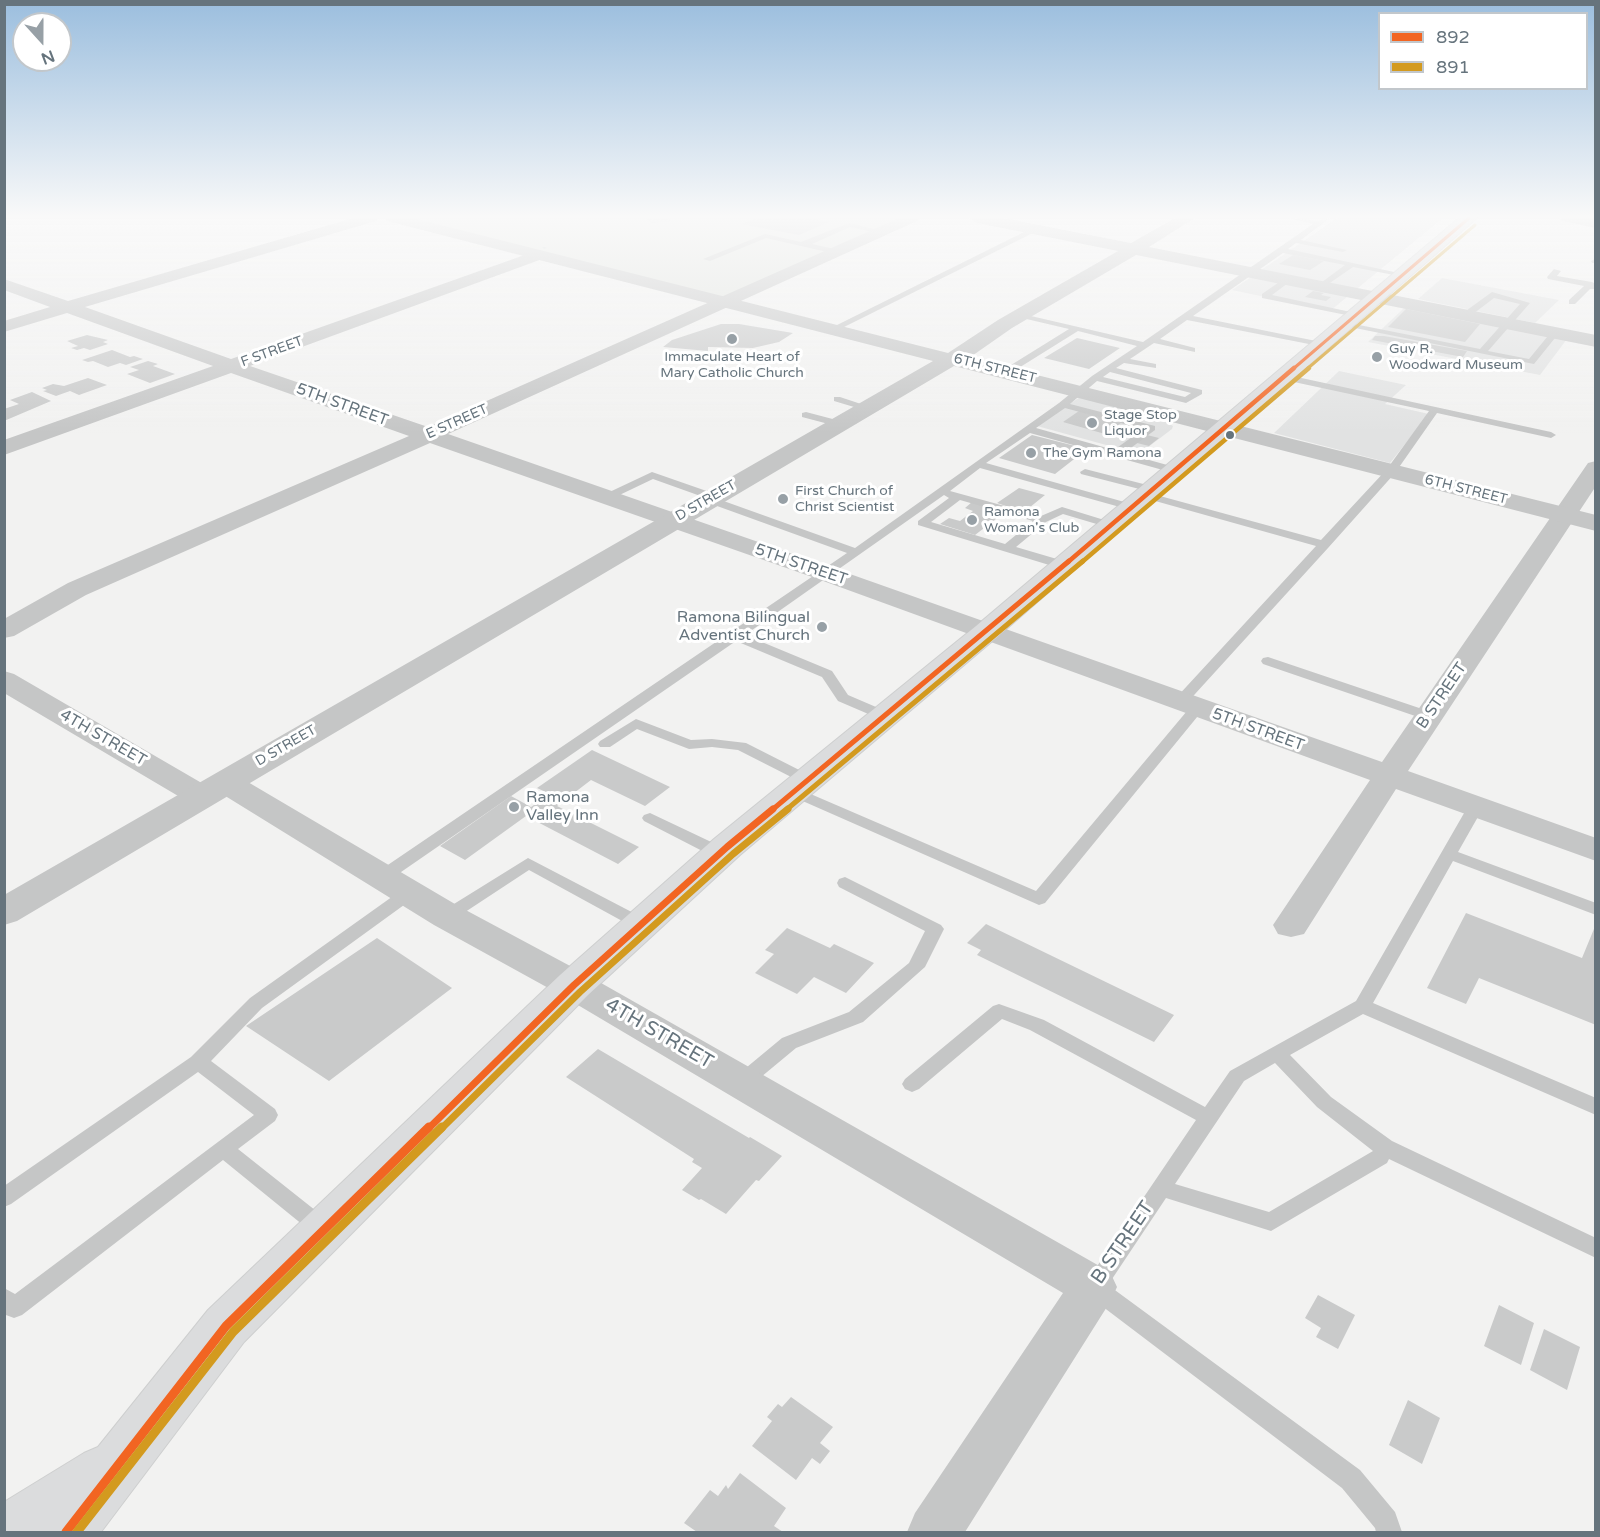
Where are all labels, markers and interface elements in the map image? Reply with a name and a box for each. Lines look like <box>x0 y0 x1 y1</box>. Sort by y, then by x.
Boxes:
north arrow <box>12 12 72 72</box>
legend <box>1378 12 1588 90</box>
text: 892 <box>1436 26 1470 48</box>
text: N <box>38 45 57 69</box>
text: 891 <box>1436 56 1470 78</box>
marker: Immaculate Heart of Mary Catholic Church <box>725 332 739 346</box>
street label: F STREET <box>239 333 305 371</box>
place label: Guy R. Woodward Museum <box>1389 341 1523 374</box>
place label: Immaculate Heart of Mary Catholic Church <box>660 349 804 382</box>
marker: Guy R. Woodward Museum <box>1370 350 1384 364</box>
street label: 6TH STREET <box>952 351 1038 387</box>
street label: 5TH STREET <box>293 379 391 431</box>
street label: E STREET <box>424 401 490 443</box>
place label: Stage Stop Liquor <box>1104 407 1177 440</box>
marker: Stage Stop Liquor <box>1085 416 1099 430</box>
unlabelled marker <box>1224 429 1236 441</box>
place label: The Gym Ramona <box>1043 445 1162 461</box>
marker: The Gym Ramona <box>1024 446 1038 460</box>
street label: 6TH STREET <box>1423 472 1509 508</box>
street label: D STREET <box>673 477 739 525</box>
place label: First Church of Christ Scientist <box>795 483 894 516</box>
marker: First Church of Christ Scientist <box>776 492 790 506</box>
place label: Ramona Woman's Club <box>984 504 1079 536</box>
marker: Ramona Woman's Club <box>965 513 979 527</box>
street label: 5TH STREET <box>752 540 850 590</box>
place label: Ramona Bilingual Adventist Church <box>677 608 810 646</box>
marker: Ramona Bilingual Adventist Church <box>815 620 829 634</box>
street label: B STREET <box>1413 659 1471 733</box>
street label: 5TH STREET <box>1209 704 1307 756</box>
street label: 4TH STREET <box>56 706 150 770</box>
street label: D STREET <box>253 722 319 770</box>
place label: Ramona Valley Inn <box>526 788 599 826</box>
marker: Ramona Valley Inn <box>507 800 521 814</box>
street label: 4TH STREET <box>601 993 717 1075</box>
street label: B STREET <box>1087 1197 1159 1289</box>

